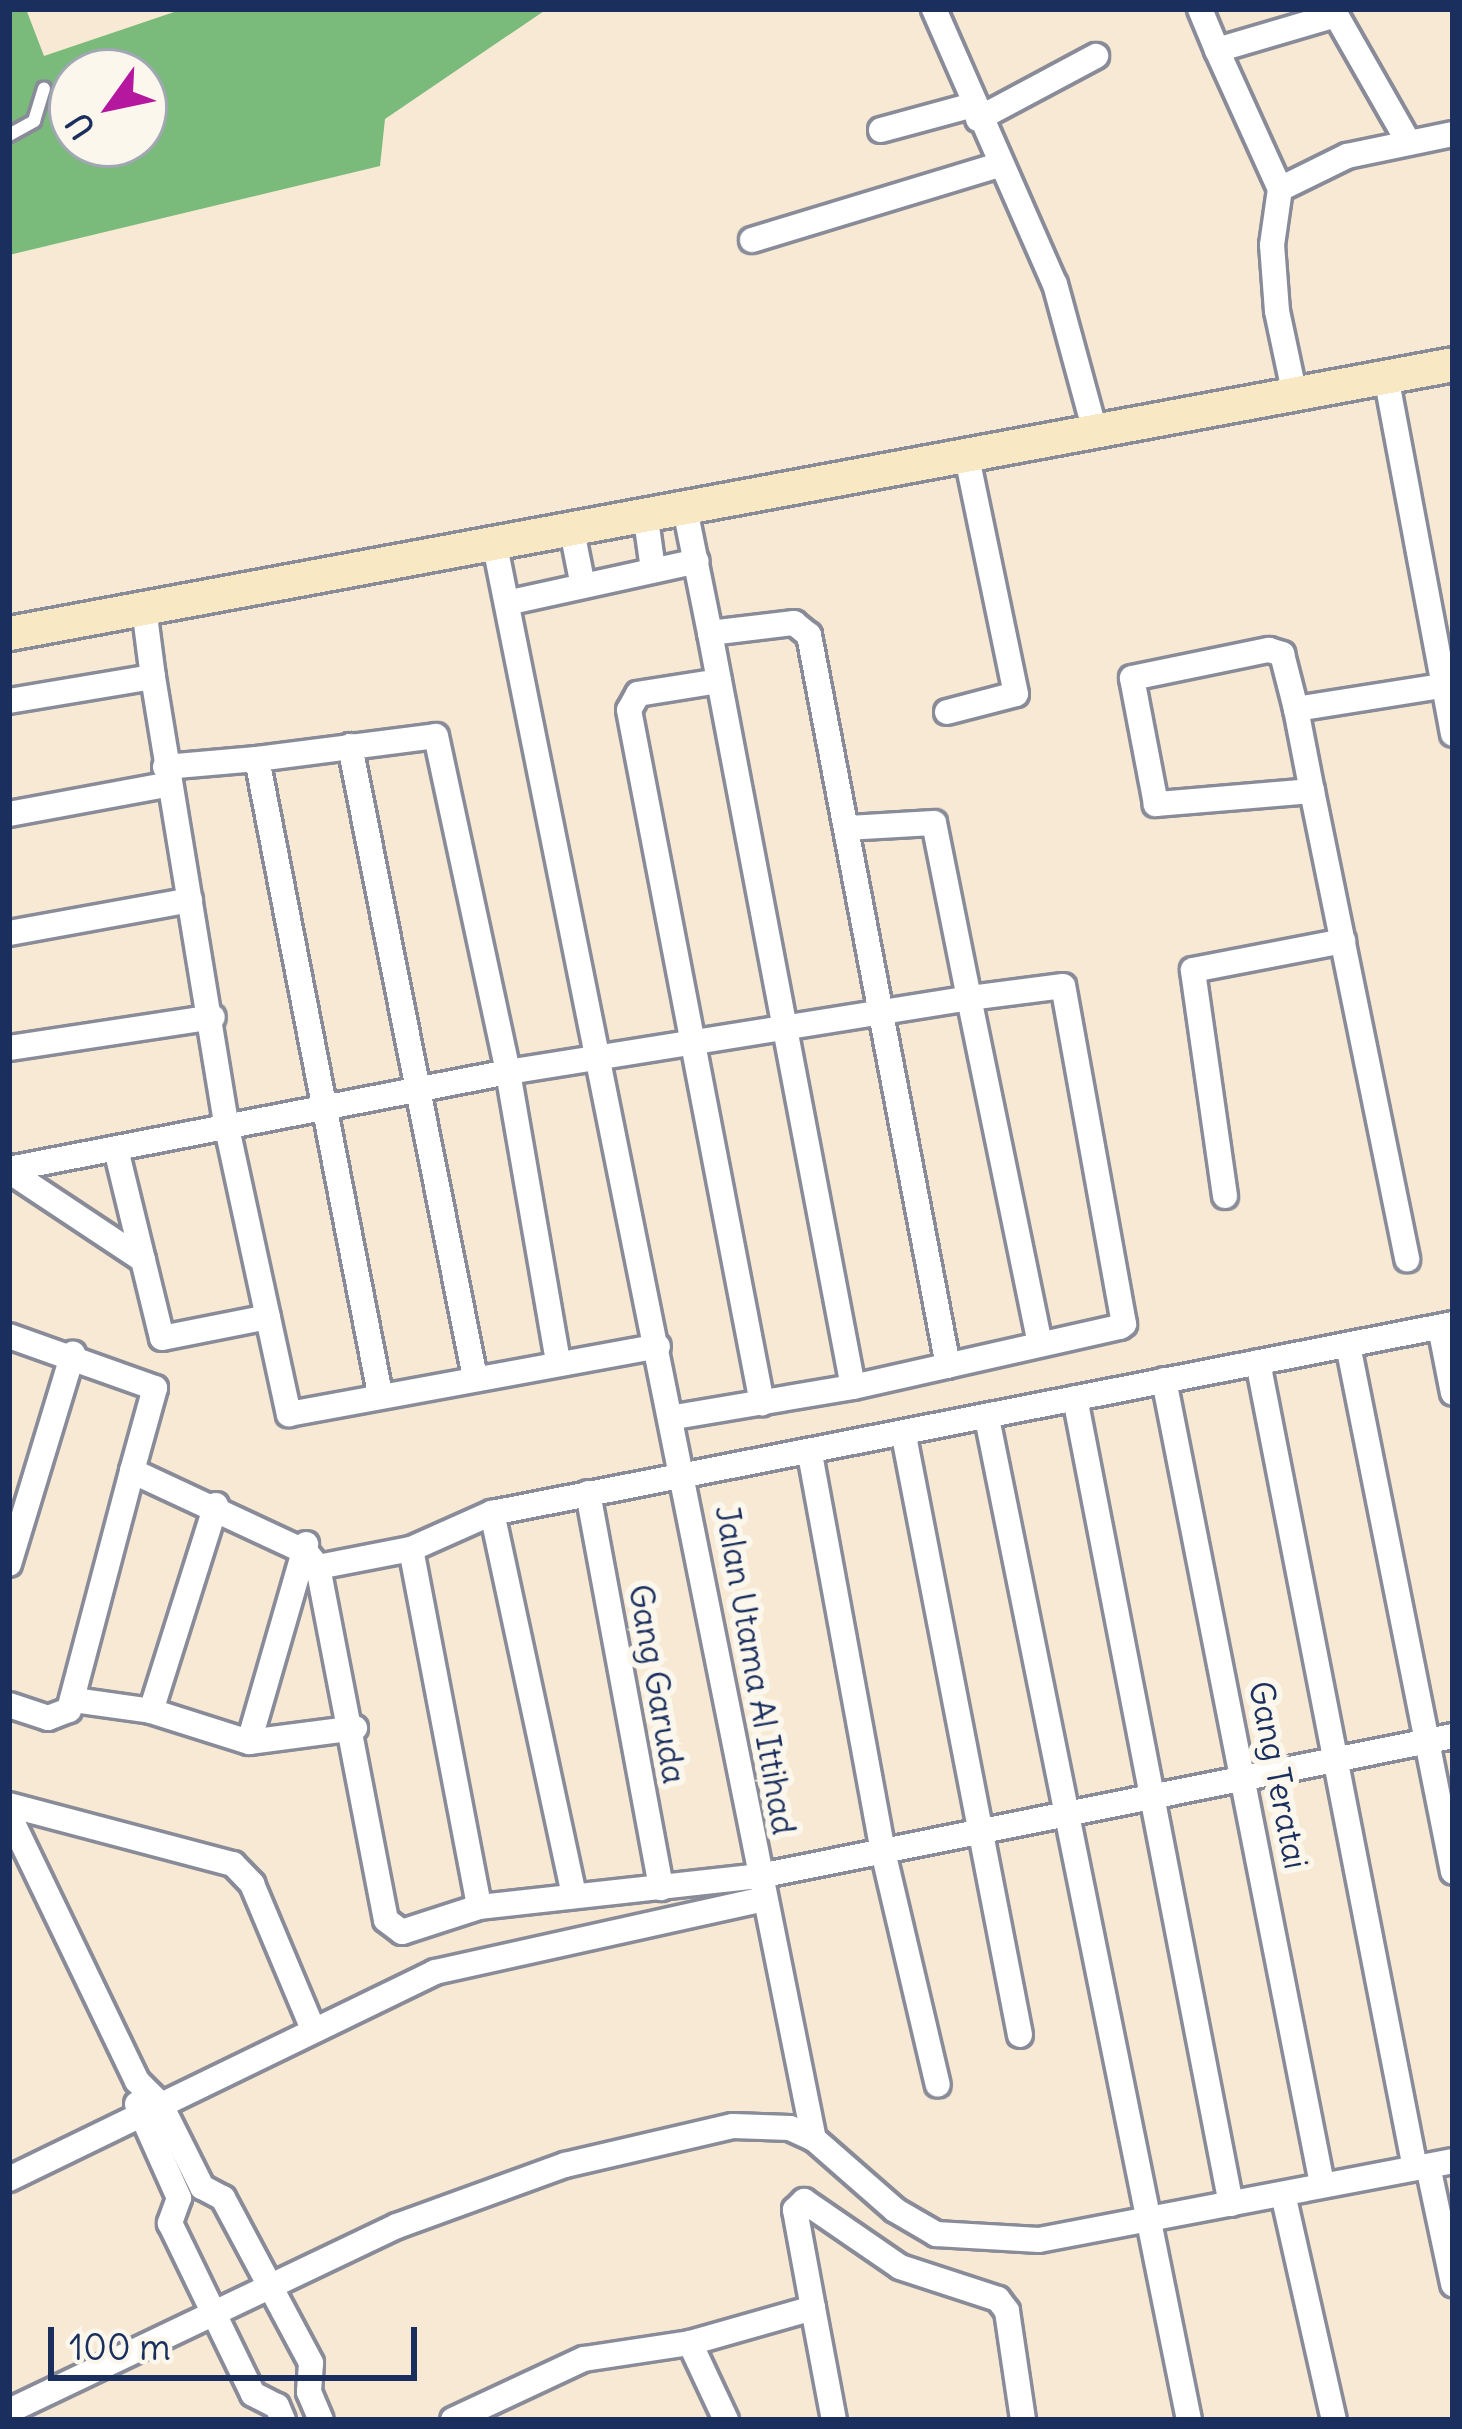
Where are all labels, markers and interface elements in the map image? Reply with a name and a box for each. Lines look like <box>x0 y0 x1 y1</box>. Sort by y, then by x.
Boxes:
north arrow <box>48 48 168 168</box>
text: U <box>57 105 104 147</box>
street label: Jalan Utama Al Ittihad <box>707 1502 803 1838</box>
street label: Gang Garuda <box>620 1581 694 1787</box>
street label: Gang Teratai <box>1240 1678 1316 1872</box>
scale bar <box>54 2303 423 2377</box>
text: 100 m <box>69 2325 171 2370</box>

